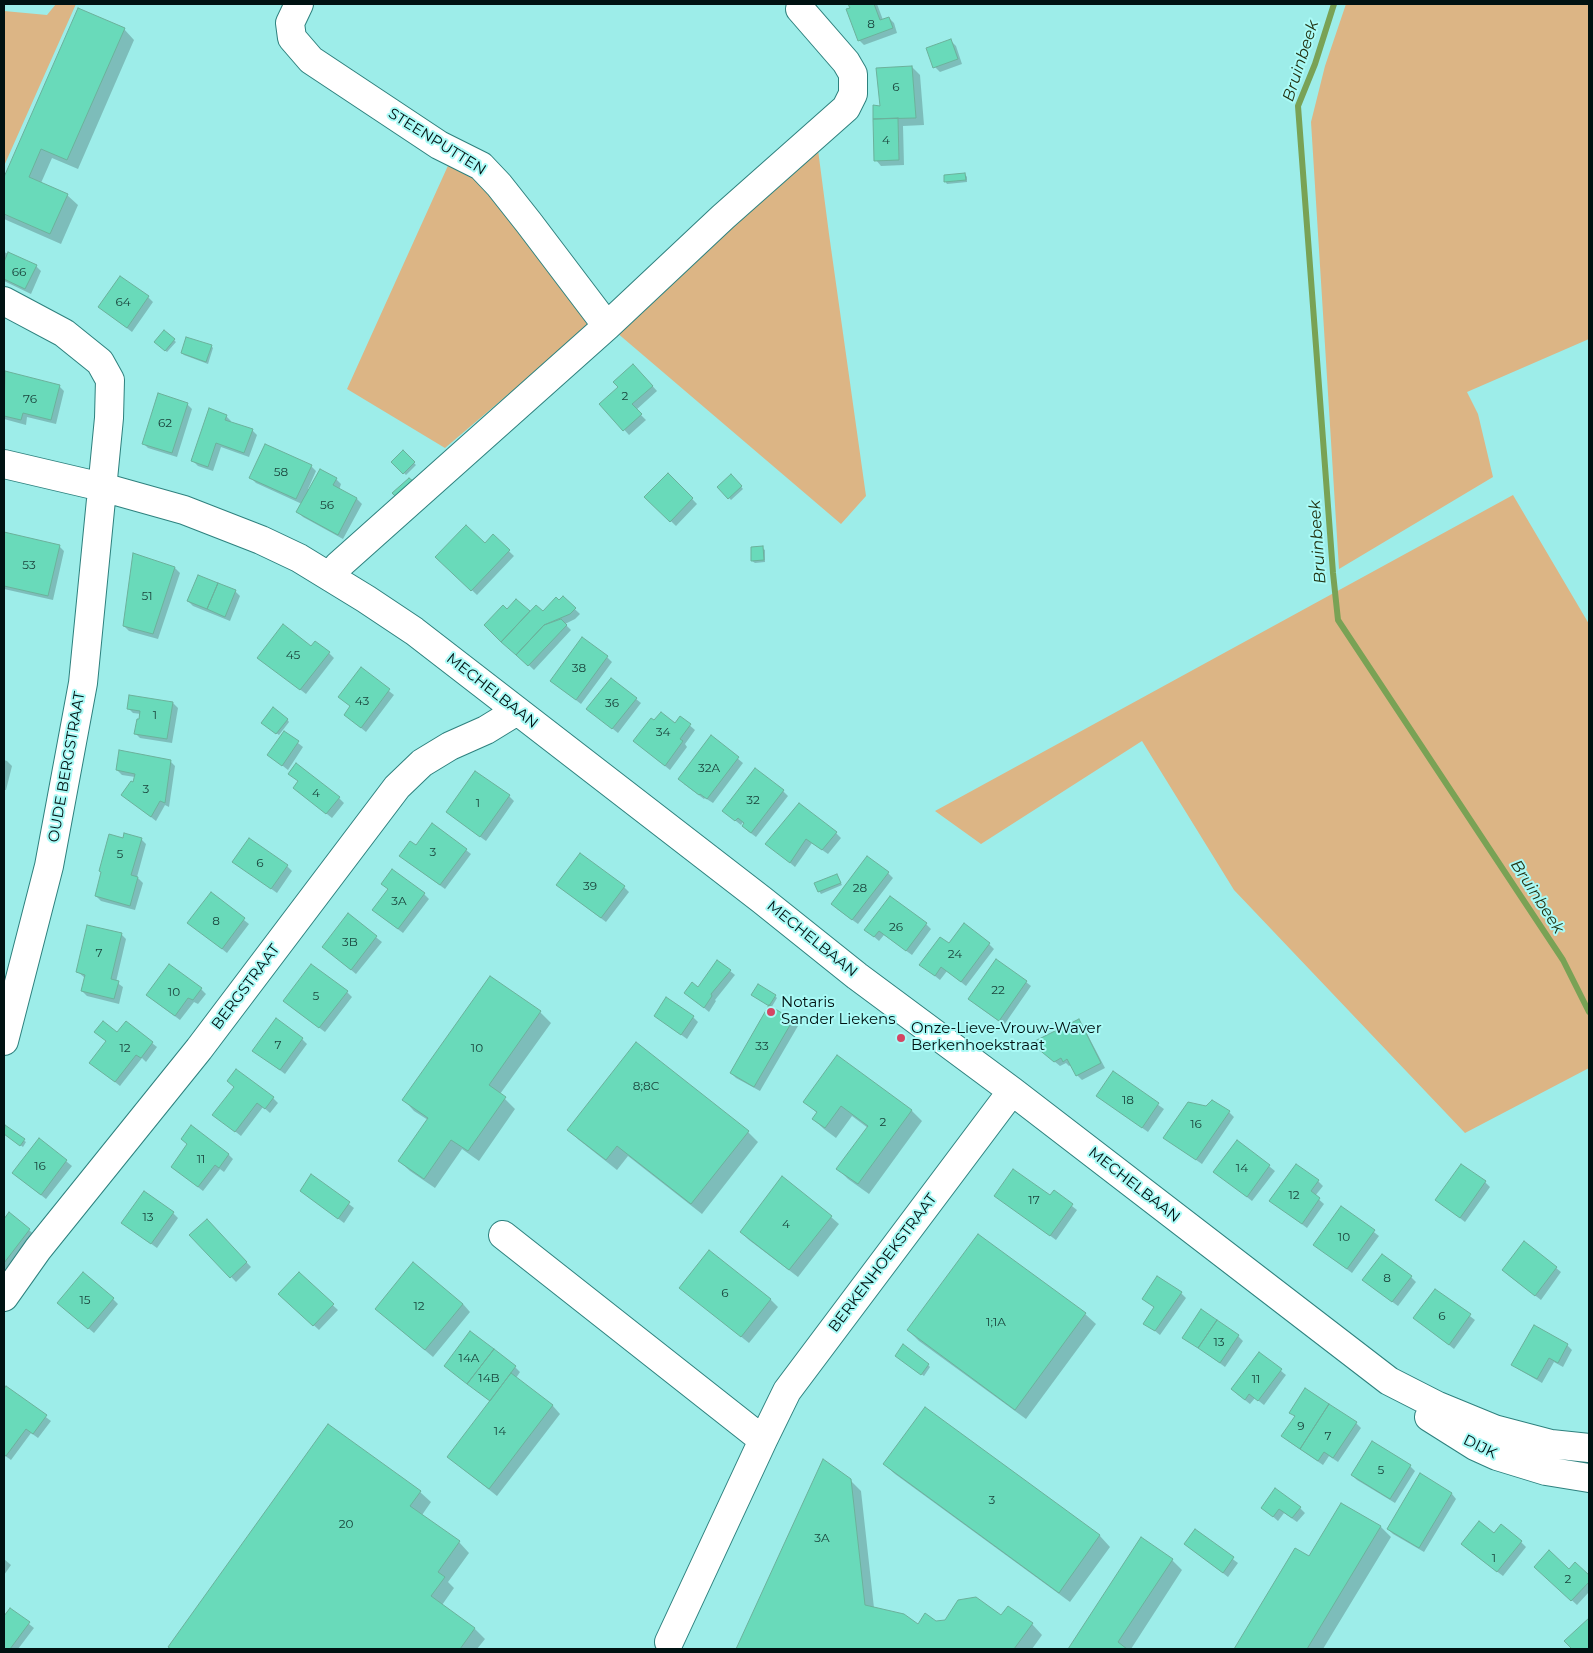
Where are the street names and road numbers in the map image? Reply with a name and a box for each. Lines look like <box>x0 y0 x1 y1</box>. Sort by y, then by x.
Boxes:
street label: STEENPUTTEN <box>385 105 489 179</box>
street label: MECHELBAAN <box>443 650 541 732</box>
street label: OUDE BERGSTRAAT <box>45 690 89 844</box>
street label: MECHELBAAN <box>763 897 861 981</box>
street label: BERGSTRAAT <box>208 941 284 1033</box>
street label: MECHELBAAN <box>1085 1144 1183 1226</box>
street label: BERKENHOEKSTRAAT <box>825 1190 941 1336</box>
street label: DIJK <box>1460 1431 1500 1463</box>

